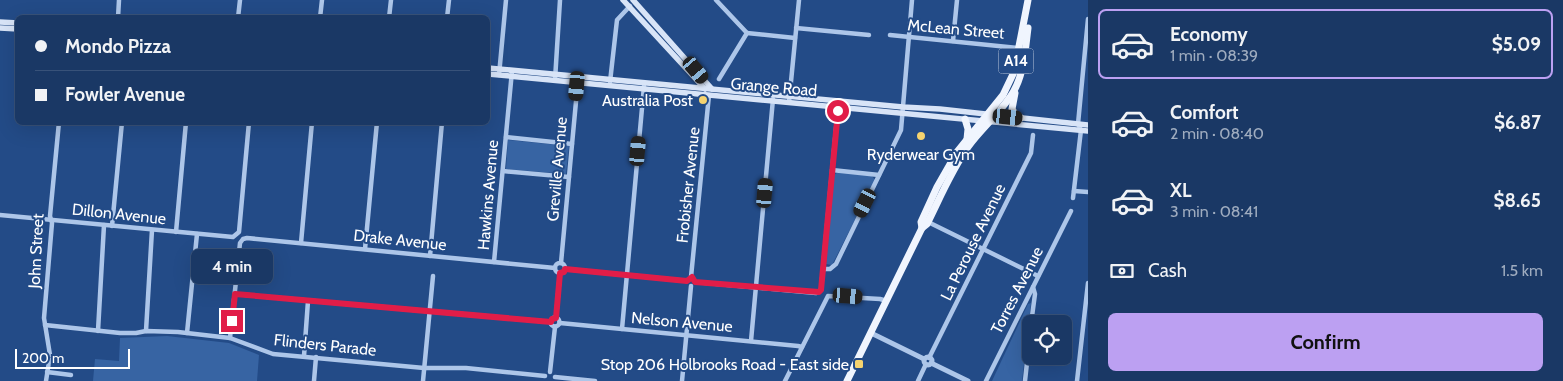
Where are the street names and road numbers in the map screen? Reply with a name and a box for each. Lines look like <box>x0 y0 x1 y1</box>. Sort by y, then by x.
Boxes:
street label: McLean Street <box>907 15 1006 43</box>
road number: A14 <box>998 48 1034 74</box>
street label: Grange Road <box>730 74 818 100</box>
street label: Greville Avenue <box>543 116 571 222</box>
street label: Frobisher Avenue <box>672 126 704 244</box>
street label: Hawkins Avenue <box>474 139 502 251</box>
street label: La Perouse Avenue <box>936 180 1010 304</box>
street label: Dillon Avenue <box>71 200 167 228</box>
street label: John Street <box>24 212 47 290</box>
street label: Drake Avenue <box>353 226 447 254</box>
street label: Torres Avenue <box>987 243 1047 337</box>
street label: Nelson Avenue <box>631 308 733 336</box>
street label: Flinders Parade <box>273 330 377 360</box>

